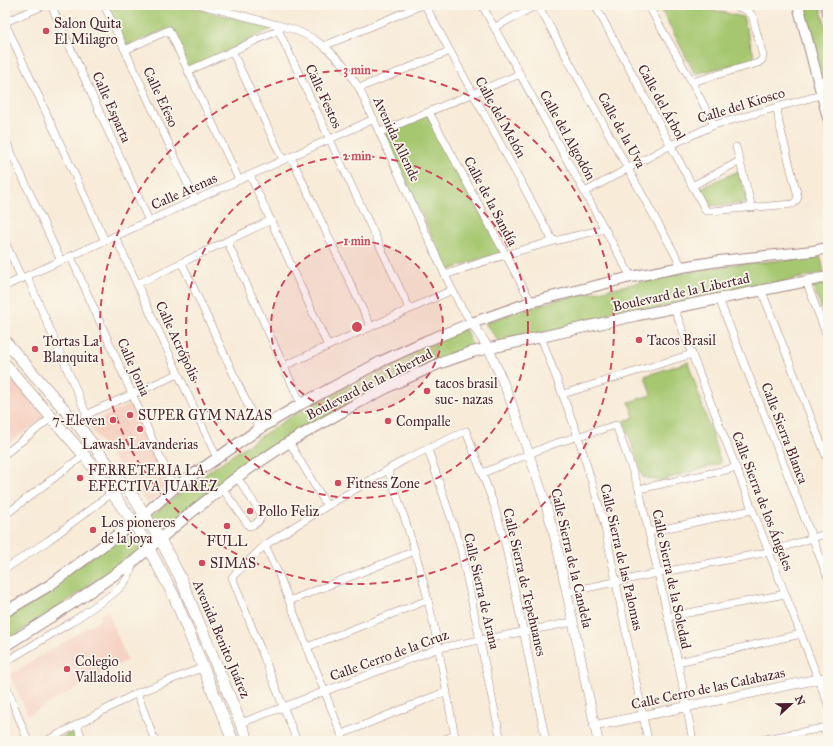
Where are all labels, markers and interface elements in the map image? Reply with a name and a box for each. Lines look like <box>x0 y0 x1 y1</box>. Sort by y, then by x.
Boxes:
place label: Salon Quita El Milagro <box>54 15 122 48</box>
marker: Salon Quita El Milagro <box>41 26 51 36</box>
street label: Calle del Árbol <box>634 60 691 143</box>
street label: Calle Festos <box>301 61 346 131</box>
text: 3 min <box>343 63 371 78</box>
street label: Calle Efeso <box>139 64 182 130</box>
street label: Calle Esparta <box>88 69 135 145</box>
street label: Calle del Melón <box>471 74 530 161</box>
street label: Calle del Kiosco <box>695 84 787 127</box>
street label: Calle del Algodón <box>536 87 599 184</box>
street label: Calle de la Uva <box>594 89 649 171</box>
street label: Avenida Allende <box>369 93 424 185</box>
text: 2 min <box>343 149 372 163</box>
street label: Calle de la Sandía <box>460 154 521 249</box>
street label: Calle Atenas <box>149 169 220 214</box>
text: 1 min <box>343 234 371 248</box>
street label: Boulevard de la Libertad <box>611 270 751 315</box>
street label: Calle Acrópolis <box>152 299 203 384</box>
centre of rings <box>350 320 364 334</box>
place label: Tacos Brasil <box>647 332 716 349</box>
place label: Tortas La Blanquita <box>43 333 99 367</box>
marker: Tacos Brasil <box>634 335 644 345</box>
street label: Calle Jonia <box>112 336 154 399</box>
marker: Tortas La Blanquita <box>30 344 40 354</box>
street label: Boulevard de la Libertad <box>303 345 435 424</box>
place label: tacos brasil suc- nazas <box>435 375 498 408</box>
street label: Calle Sierra Blanca <box>757 380 812 486</box>
marker: tacos brasil suc- nazas <box>422 386 432 396</box>
place label: SUPER GYM NAZAS <box>138 407 272 424</box>
marker: SUPER GYM NAZAS <box>125 410 135 420</box>
place label: 7-Eleven <box>52 412 105 429</box>
place label: Compalle <box>396 413 451 430</box>
marker: 7-Eleven <box>108 415 118 425</box>
marker: Compalle <box>383 416 393 426</box>
marker: Lawash Lavanderias <box>135 424 145 434</box>
street label: Calle Sierra de los Ángeles <box>728 428 799 573</box>
place label: Lawash Lavanderias <box>82 436 198 453</box>
place label: FERRETERIA LA EFECTIVA JUAREZ <box>88 462 218 496</box>
marker: FERRETERIA LA EFECTIVA JUAREZ <box>75 473 85 483</box>
place label: Fitness Zone <box>346 475 420 492</box>
marker: Fitness Zone <box>333 478 343 488</box>
street label: Calle Sierra de las Palomas <box>596 482 647 632</box>
street label: Calle Sierra de la Candela <box>547 486 596 630</box>
place label: Pollo Feliz <box>258 503 320 520</box>
marker: Pollo Feliz <box>245 506 255 516</box>
street label: Calle Sierra de Tepehuanes <box>499 506 550 658</box>
street label: Calle Sierra de la Soledad <box>648 508 695 650</box>
place label: Los pioneros de la joya <box>101 514 175 547</box>
marker: FULL <box>222 521 232 531</box>
marker: Los pioneros de la joya <box>88 525 98 535</box>
street label: Calle Sierra de Arana <box>460 531 503 651</box>
place label: FULL <box>207 533 248 550</box>
place label: SIMAS <box>210 555 256 572</box>
marker: SIMAS <box>197 558 207 568</box>
street label: Avenida Benito Juárez <box>188 577 254 702</box>
street label: Calle Cerro de la Cruz <box>327 626 451 685</box>
place label: Colegio Valladolid <box>74 653 132 686</box>
marker: Colegio Valladolid <box>62 664 72 674</box>
street label: Calle Cerro de las Calabazas <box>630 664 787 713</box>
north arrow <box>771 684 811 724</box>
text: N <box>792 694 808 708</box>

